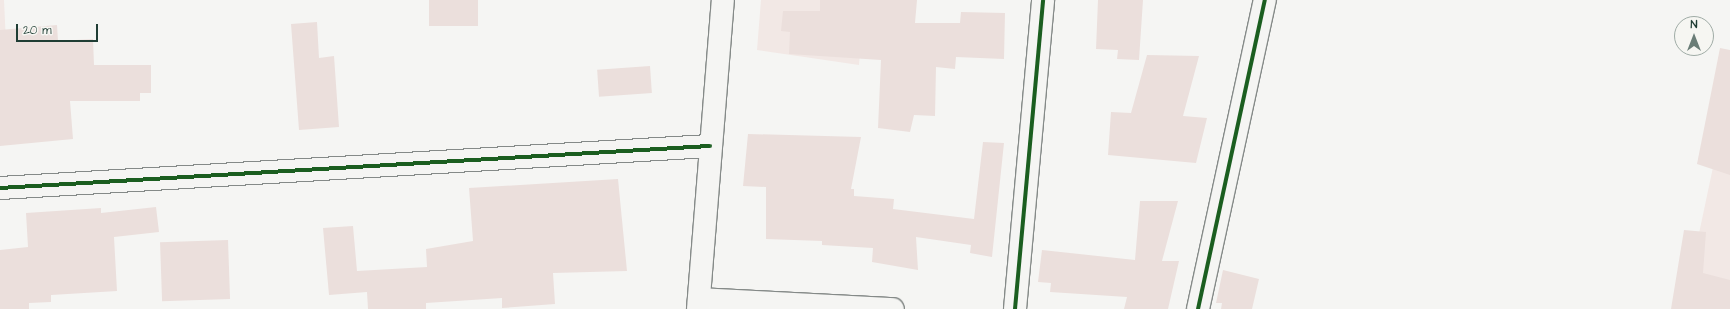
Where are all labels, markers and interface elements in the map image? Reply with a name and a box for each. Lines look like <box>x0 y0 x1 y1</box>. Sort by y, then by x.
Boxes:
scale bar <box>18 16 100 42</box>
north arrow <box>1674 16 1714 56</box>
text: N <box>1691 17 1697 32</box>
text: 20 m <box>23 22 52 39</box>

